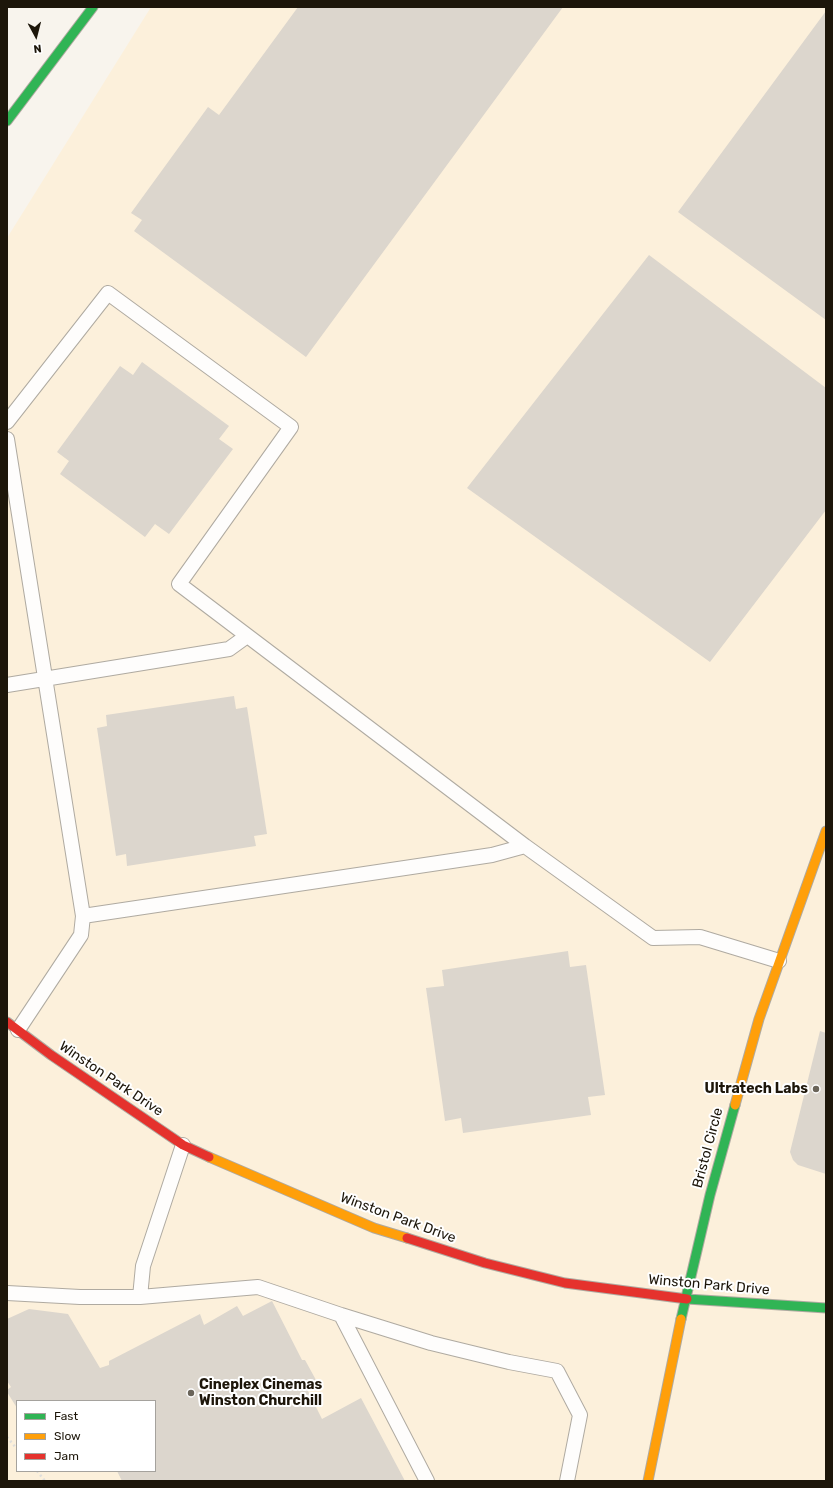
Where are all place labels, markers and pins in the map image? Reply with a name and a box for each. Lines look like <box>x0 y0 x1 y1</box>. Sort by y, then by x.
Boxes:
place label: Ultratech Labs <box>704 1081 808 1097</box>
marker: Ultratech Labs <box>811 1084 821 1094</box>
place label: Cineplex Cinemas Winston Churchill <box>199 1377 322 1410</box>
marker: Cineplex Cinemas Winston Churchill <box>186 1388 196 1398</box>

